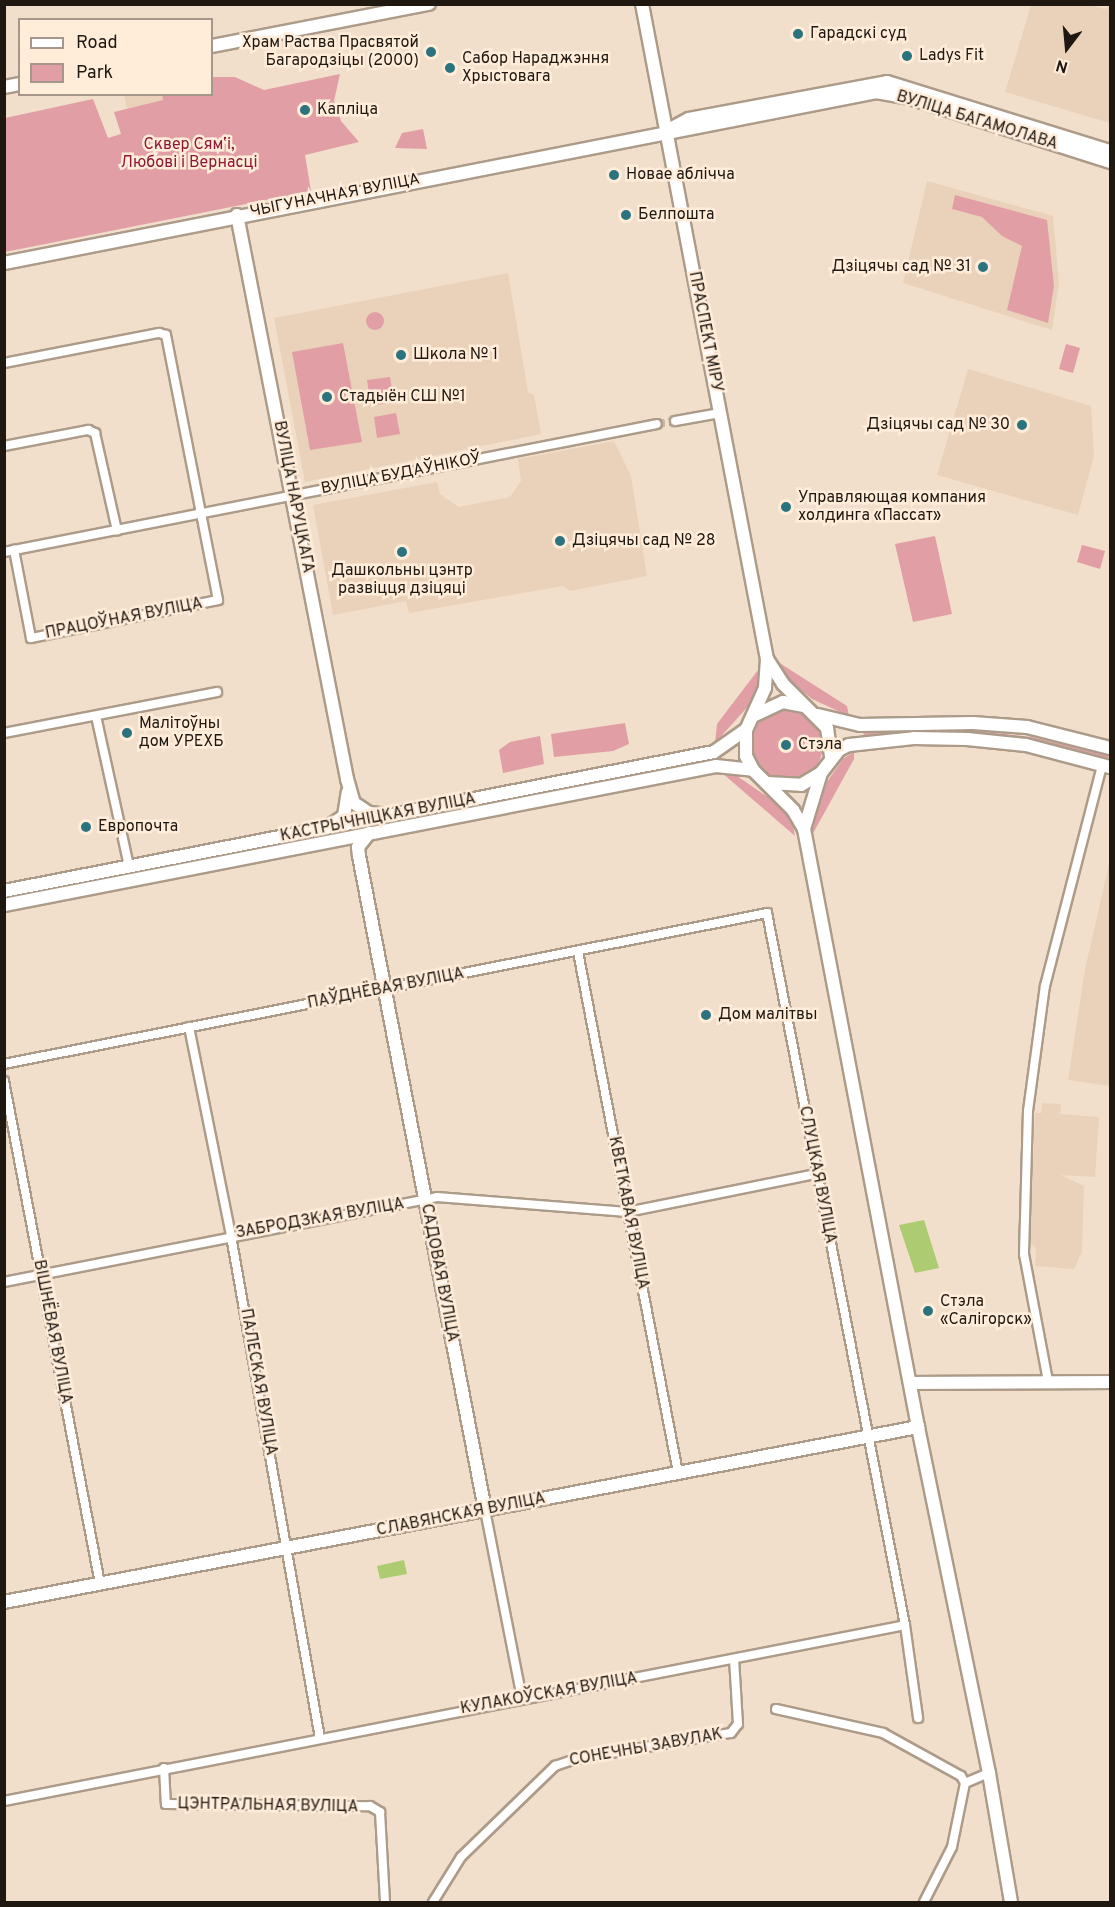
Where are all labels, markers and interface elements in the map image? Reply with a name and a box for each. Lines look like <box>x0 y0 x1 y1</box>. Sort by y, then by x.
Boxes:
legend <box>18 18 213 96</box>
north arrow <box>1037 18 1097 78</box>
place label: Гарадскі суд <box>810 24 907 44</box>
marker: Гарадскі суд <box>791 27 805 41</box>
text: Road <box>76 32 118 55</box>
place label: Храм Раства Прасвятой Багародзіцы (2000) <box>242 33 419 71</box>
marker: Храм Раства Прасвятой Багародзіцы (2000) <box>424 45 438 59</box>
place label: Ladys Fit <box>919 46 984 66</box>
place label: Сабор Нараджэння Хрыстовага <box>462 49 609 87</box>
marker: Ladys Fit <box>900 49 914 63</box>
text: N <box>1054 54 1070 77</box>
marker: Сабор Нараджэння Хрыстовага <box>443 61 457 75</box>
text: Park <box>76 62 113 85</box>
street label: ВУЛІЦА БАГАМОЛАВА <box>894 87 1060 155</box>
place label: Капліца <box>317 100 378 120</box>
marker: Капліца <box>298 103 312 117</box>
park label: Сквер Сямʼі, Любові і Вернасці <box>120 135 258 173</box>
place label: Новае аблічча <box>626 165 735 185</box>
marker: Новае аблічча <box>607 168 621 182</box>
street label: ЧЫГУНАЧНАЯ ВУЛІЦА <box>248 170 422 222</box>
place label: Белпошта <box>638 205 714 225</box>
marker: Белпошта <box>619 208 633 222</box>
place label: Дзіцячы сад № 31 <box>831 257 971 277</box>
marker: Дзіцячы сад № 31 <box>976 260 990 274</box>
street label: ПРАСПЕКТ МІРУ <box>684 270 726 394</box>
place label: Школа № 1 <box>413 345 498 365</box>
marker: Школа № 1 <box>394 348 408 362</box>
place label: Стадыён СШ №1 <box>339 387 466 407</box>
marker: Стадыён СШ №1 <box>320 390 334 404</box>
place label: Дзіцячы сад № 30 <box>866 415 1010 435</box>
marker: Дзіцячы сад № 30 <box>1015 418 1029 432</box>
street label: ВУЛІЦА НАРУЦКАГА <box>269 419 317 575</box>
street label: ВУЛІЦА БУДАЎНІКОЎ <box>319 449 483 499</box>
place label: Управляющая компания холдинга «Пассат» <box>798 488 986 526</box>
marker: Управляющая компания холдинга «Пассат» <box>779 500 793 514</box>
place label: Дзіцячы сад № 28 <box>572 531 716 551</box>
marker: Дзіцячы сад № 28 <box>553 534 567 548</box>
marker: Дашкольны цэнтр развіцця дзіцяці <box>395 545 409 559</box>
place label: Дашкольны цэнтр развіцця дзіцяці <box>331 561 473 599</box>
street label: ПРАЦОЎНАЯ ВУЛІЦА <box>44 594 204 644</box>
place label: Малітоўны дом УРЕХБ <box>139 714 224 752</box>
marker: Малітоўны дом УРЕХБ <box>120 726 134 740</box>
place label: Стэла <box>798 735 842 755</box>
marker: Стэла <box>779 738 793 752</box>
street label: КАСТРЫЧНІЦКАЯ ВУЛІЦА <box>279 790 477 846</box>
place label: Европочта <box>98 817 178 837</box>
marker: Европочта <box>79 820 93 834</box>
street label: ПАЎДНЁВАЯ ВУЛІЦА <box>306 964 466 1014</box>
place label: Дом малітвы <box>718 1005 817 1025</box>
marker: Дом малітвы <box>699 1008 713 1022</box>
street label: СЛУЦКАЯ ВУЛІЦА <box>794 1104 840 1246</box>
street label: КВЕТКАВАЯ ВУЛІЦА <box>604 1135 652 1291</box>
street label: ЗАБРОДЗКАЯ ВУЛІЦА <box>234 1195 406 1243</box>
street label: САДОВАЯ ВУЛІЦА <box>416 1202 462 1344</box>
street label: ВІШНЁВАЯ ВУЛІЦА <box>29 1258 75 1406</box>
place label: Стэла «Салігорск» <box>940 1292 1032 1330</box>
marker: Стэла «Салігорск» <box>921 1304 935 1318</box>
street label: ПАЛЕСКАЯ ВУЛІЦА <box>236 1307 280 1457</box>
street label: СЛАВЯНСКАЯ ВУЛІЦА <box>375 1489 547 1541</box>
street label: КУЛАКОЎСКАЯ ВУЛІЦА <box>459 1669 639 1719</box>
street label: СОНЕЧНЫ ЗАВУЛАК <box>568 1725 724 1771</box>
street label: ЦЭНТРАЛЬНАЯ ВУЛІЦА <box>177 1795 359 1817</box>

